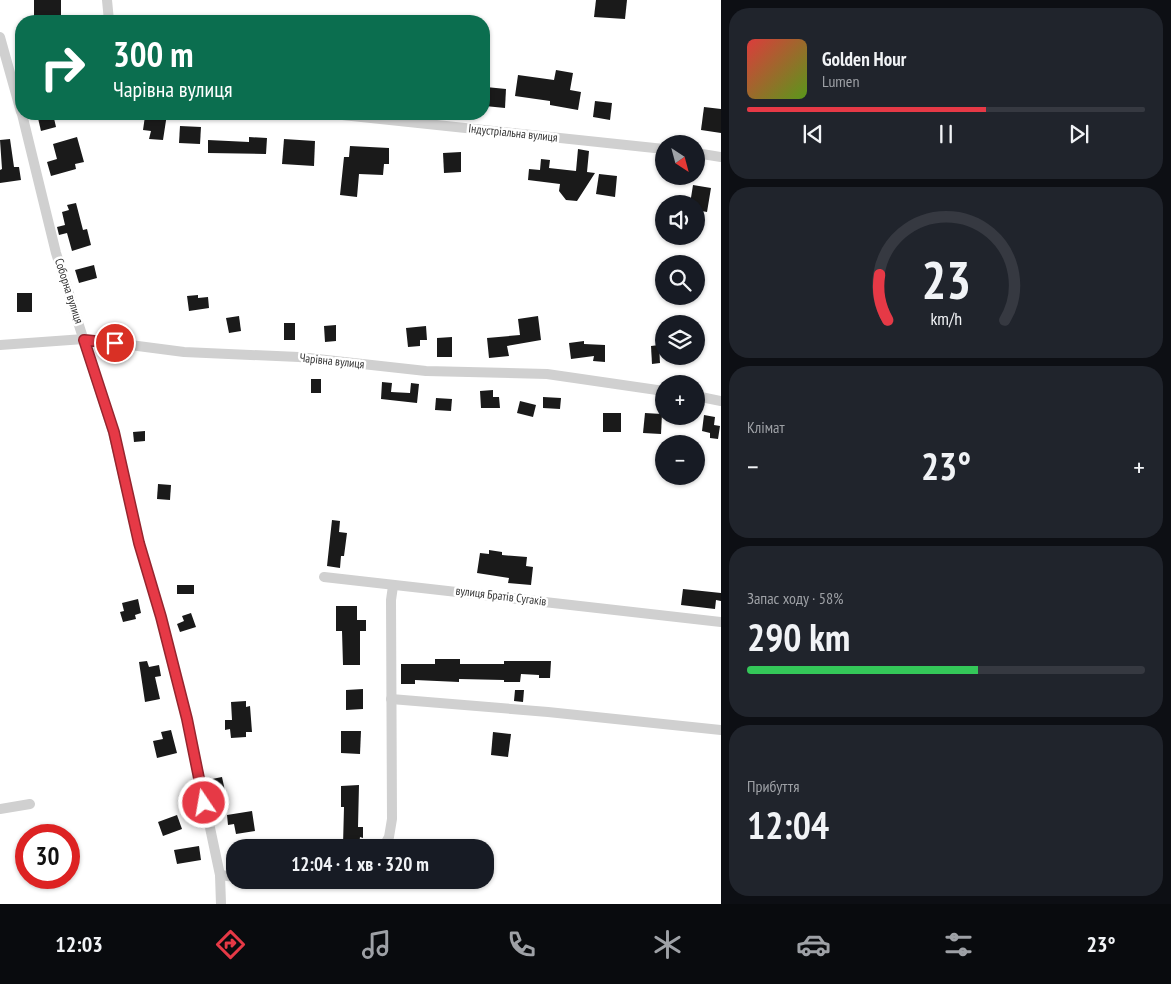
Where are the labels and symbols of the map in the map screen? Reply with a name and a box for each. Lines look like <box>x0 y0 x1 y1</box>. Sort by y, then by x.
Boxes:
street label: Індустріальна вулиця <box>468 120 559 145</box>
north arrow <box>655 135 705 185</box>
street label: Соборна вулиця <box>52 256 87 326</box>
pin <box>94 322 136 364</box>
street label: Чарівна вулиця <box>299 350 366 371</box>
street label: вулиця Братів Сугаків <box>455 582 547 609</box>
position arrow <box>177 776 229 828</box>
speed limit sign: 30 <box>15 824 80 889</box>

